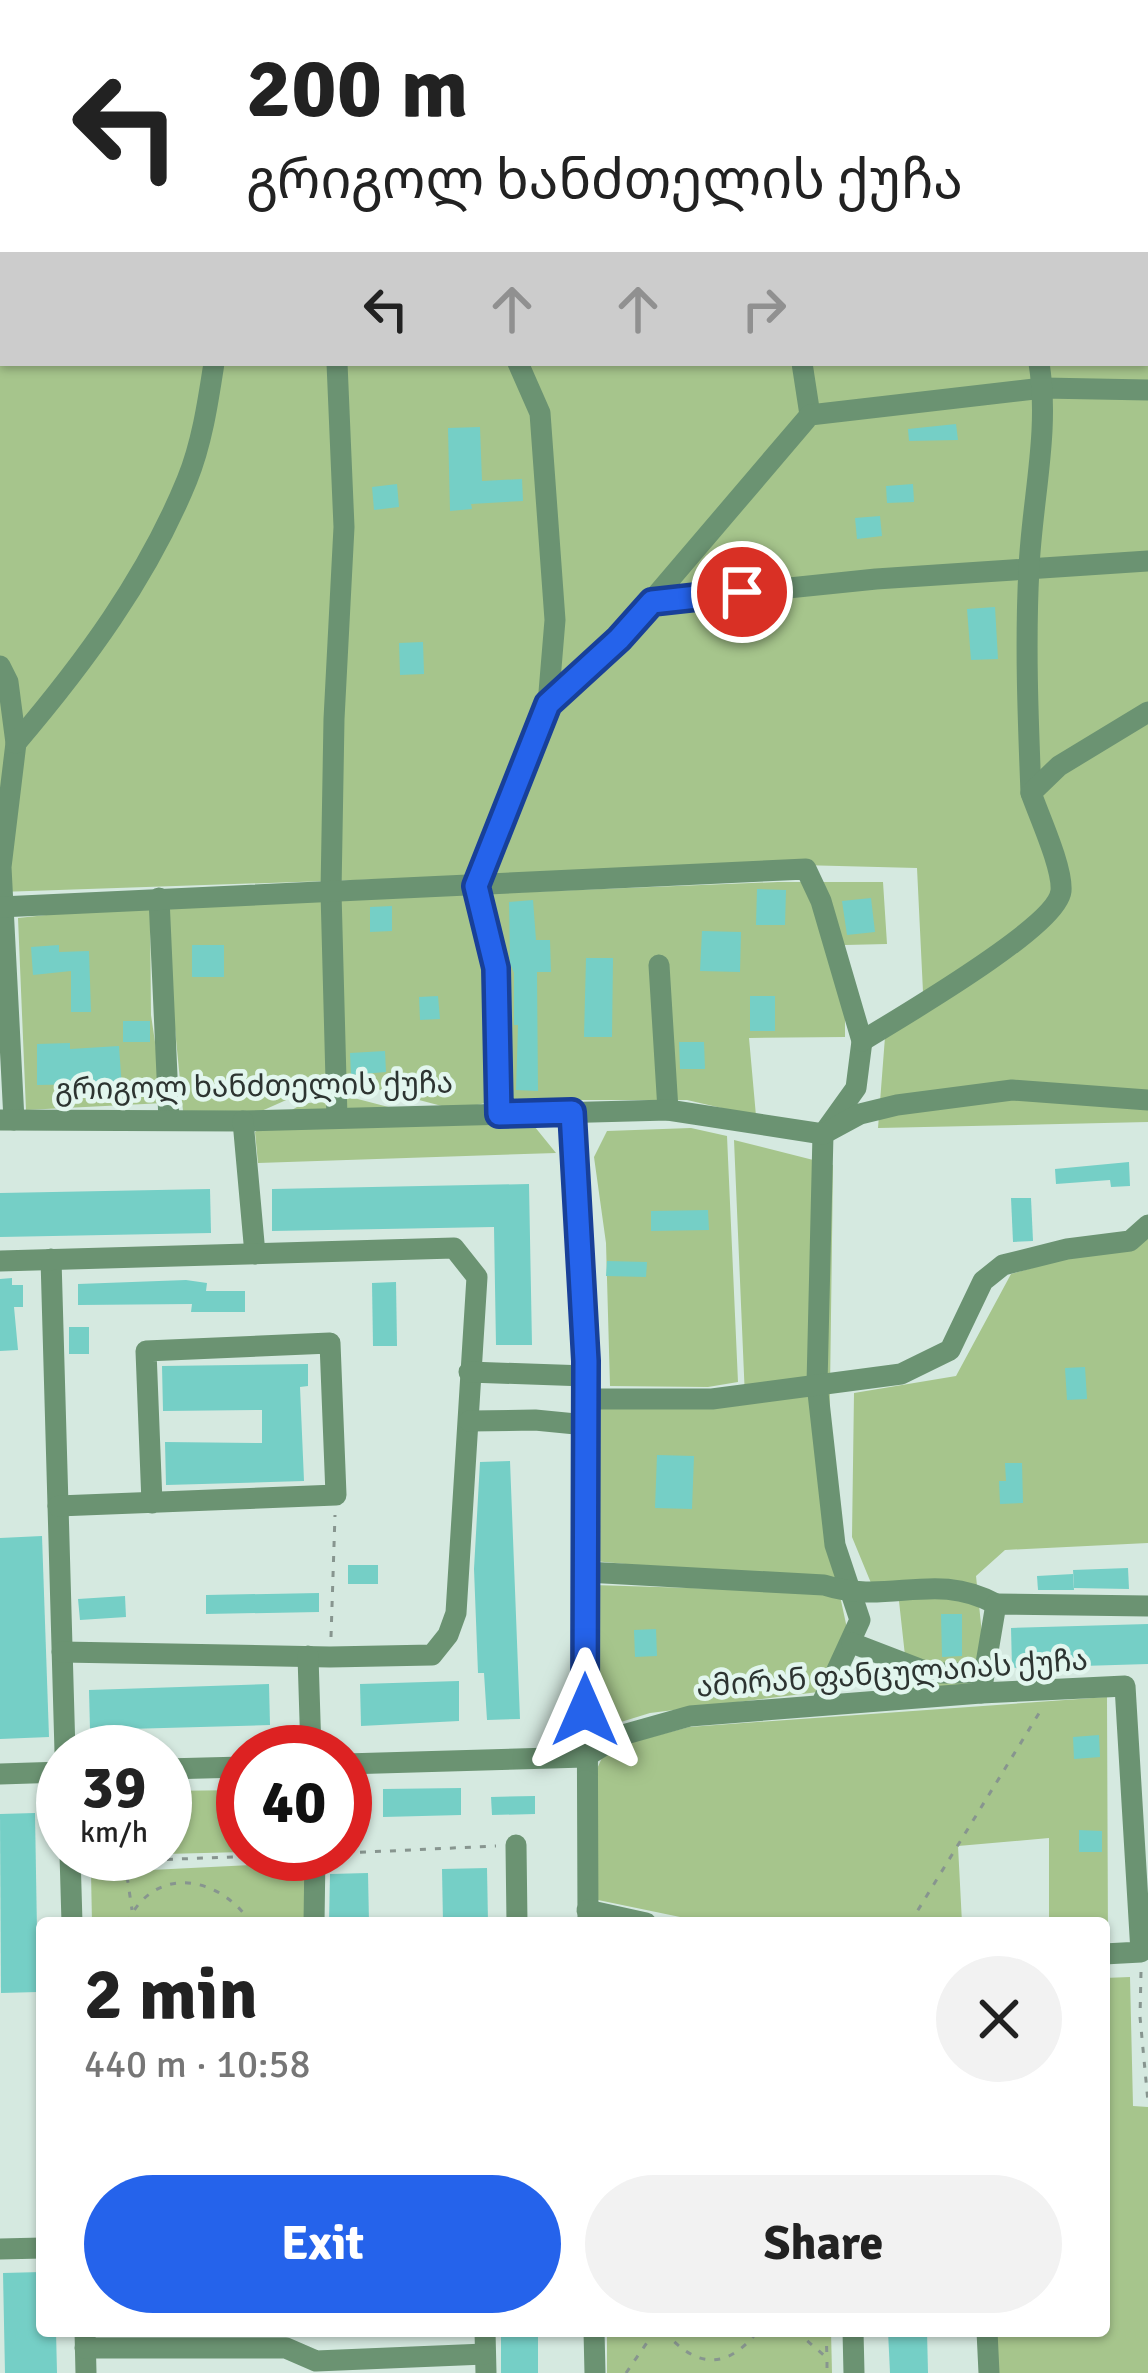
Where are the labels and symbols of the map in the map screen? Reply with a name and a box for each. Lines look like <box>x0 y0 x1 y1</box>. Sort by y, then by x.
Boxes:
pin <box>691 541 793 643</box>
street label: გრიგოლ ხანძთელის ქუჩა <box>55 1065 453 1108</box>
street label: ამირან ფანცულაიას ქუჩა <box>695 1641 1089 1706</box>
position arrow <box>522 1647 648 1773</box>
speed limit sign: 40 <box>216 1725 372 1881</box>

